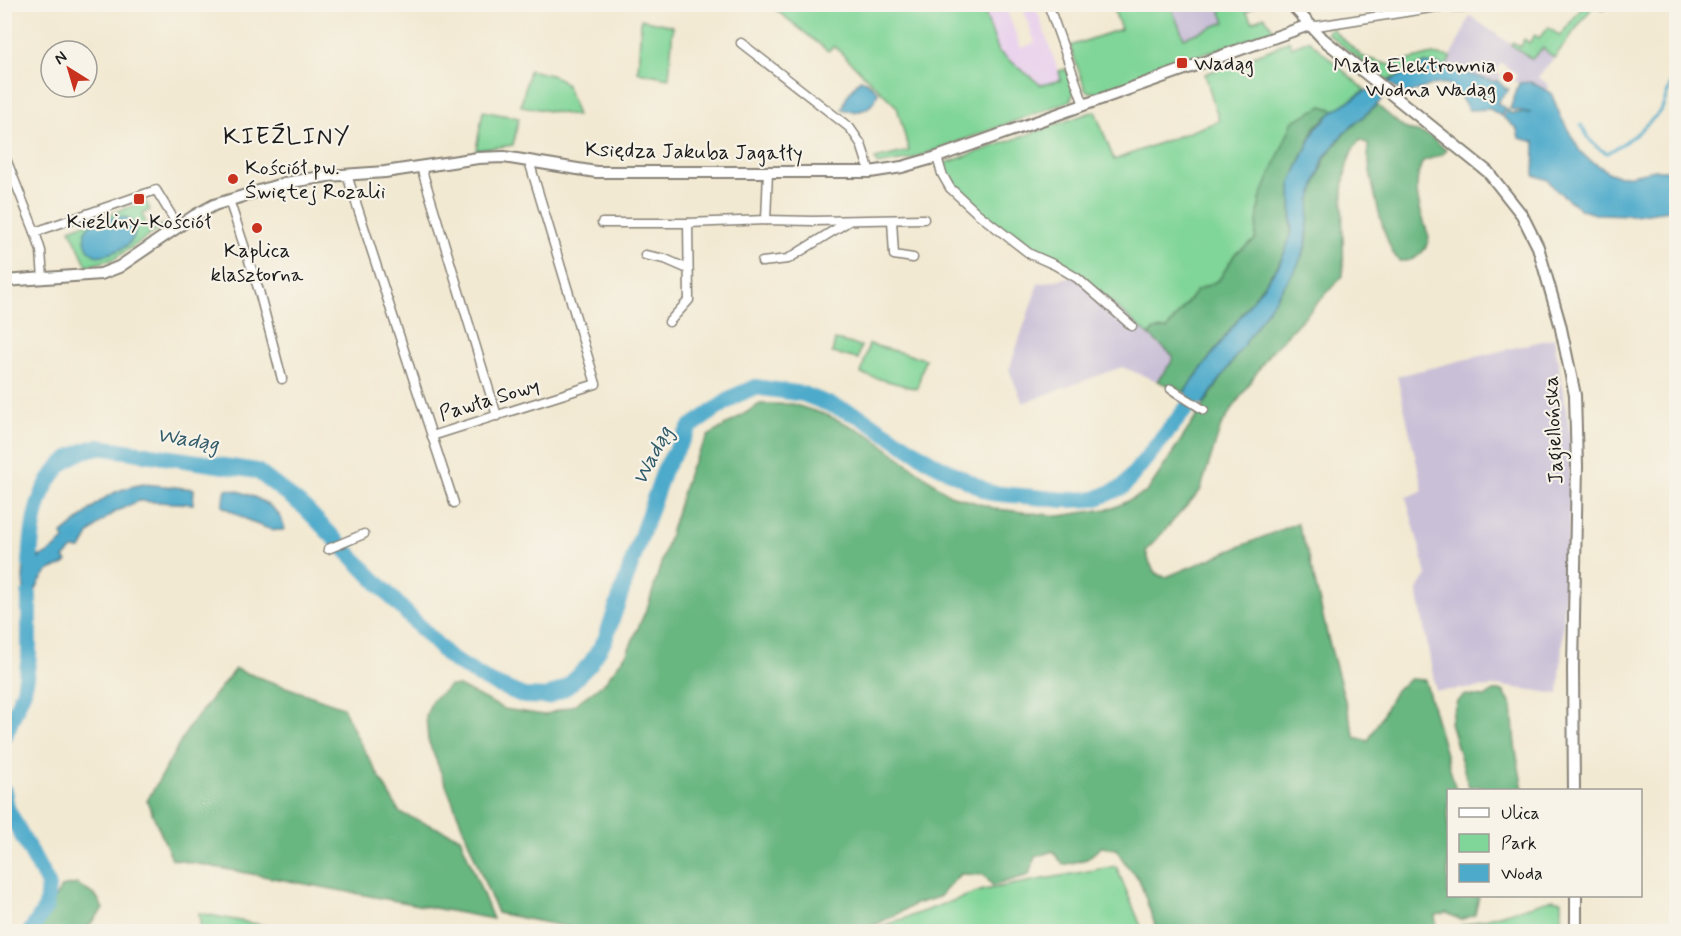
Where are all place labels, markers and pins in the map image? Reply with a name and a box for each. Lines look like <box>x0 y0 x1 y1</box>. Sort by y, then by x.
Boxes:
place label: Wadąg <box>1194 50 1254 78</box>
place label: Mała Elektrownia Wodna Wadąg <box>1333 52 1496 104</box>
marker: Wadąg <box>1175 56 1189 70</box>
marker: Mała Elektrownia Wodna Wadąg <box>1501 70 1515 84</box>
place label: Kościół pw. Świętej Rozalii <box>245 154 386 206</box>
marker: Kościół pw. Świętej Rozalii <box>226 172 240 186</box>
marker: Kieźliny-Kościół <box>132 192 146 206</box>
place label: Kieźliny-Kościół <box>67 208 212 236</box>
marker: Kaplica klasztorna <box>250 221 264 235</box>
place label: Kaplica klasztorna <box>211 237 304 289</box>

